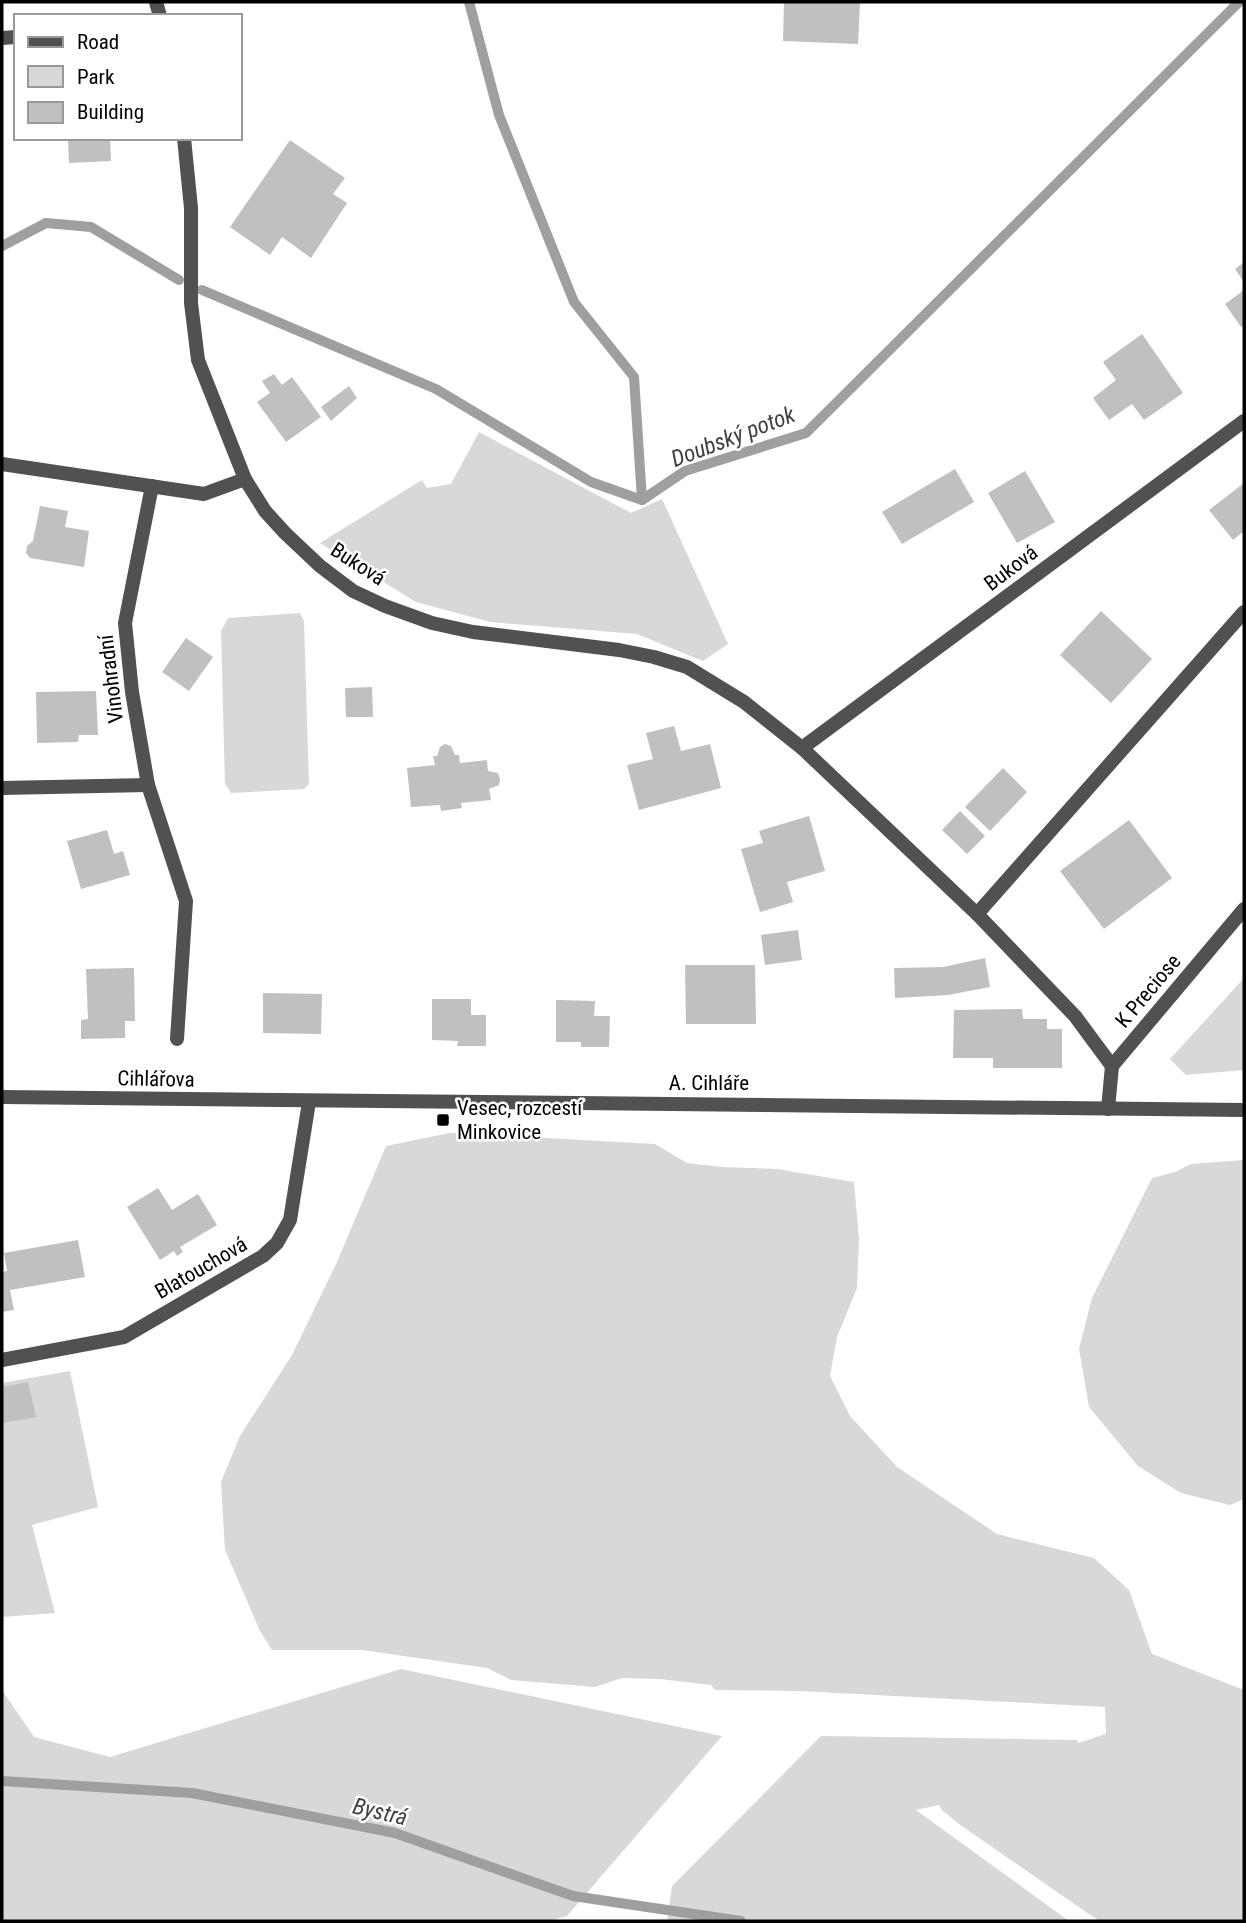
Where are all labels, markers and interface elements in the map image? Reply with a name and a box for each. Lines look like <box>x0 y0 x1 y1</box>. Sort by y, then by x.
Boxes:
legend <box>14 14 242 140</box>
text: Road <box>77 30 119 54</box>
text: Park <box>77 65 115 89</box>
text: Building <box>77 100 144 124</box>
water label: Doubský potok <box>667 401 800 473</box>
street label: Buková <box>326 537 390 591</box>
street label: Buková <box>980 540 1042 596</box>
street label: Vinohradní <box>94 632 128 725</box>
street label: K Preciose <box>1110 949 1186 1033</box>
street label: Cihlářova <box>117 1066 195 1092</box>
street label: A. Cihláře <box>669 1071 749 1095</box>
place label: Vesec, rozcestí Minkovice <box>457 1096 583 1144</box>
marker: Vesec, rozcestí Minkovice <box>435 1112 451 1128</box>
street label: Blatouchová <box>151 1232 251 1304</box>
water label: Bystrá <box>350 1793 410 1831</box>

